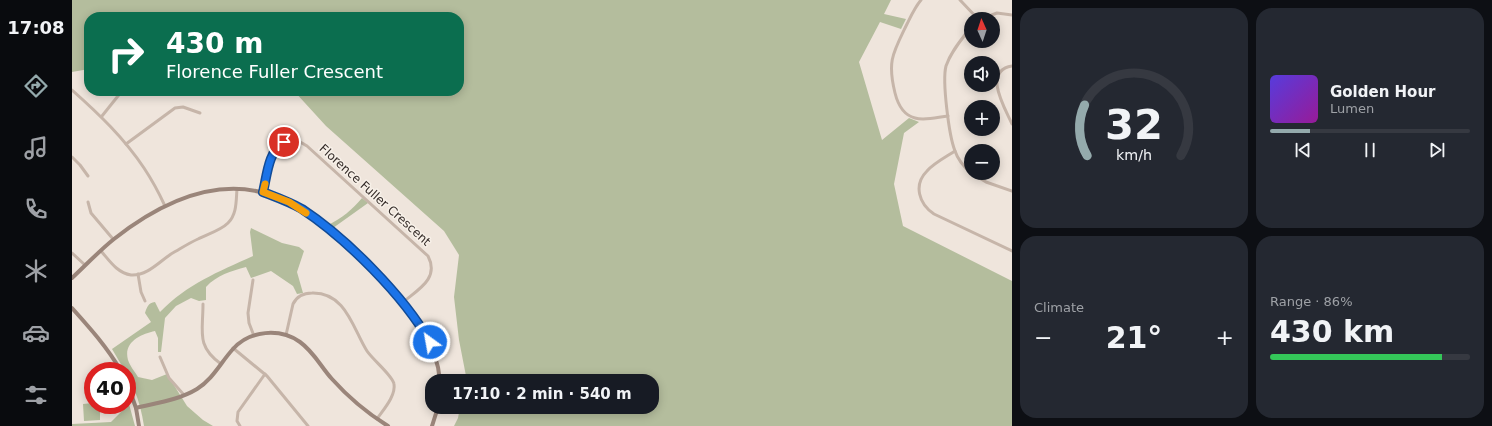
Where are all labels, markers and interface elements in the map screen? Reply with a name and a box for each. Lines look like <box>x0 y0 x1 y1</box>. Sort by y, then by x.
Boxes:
north arrow <box>964 12 1000 48</box>
map controls <box>964 12 1000 180</box>
text: 17:08 <box>7 17 65 38</box>
text: 430 m <box>166 27 263 60</box>
icon: right <box>100 28 152 80</box>
button: sound <box>964 56 1000 92</box>
text: Florence Fuller Crescent <box>166 61 383 82</box>
icon: directions <box>22 72 50 100</box>
text: Golden Hour <box>1330 83 1436 101</box>
button: + <box>964 100 1000 136</box>
text: 32 <box>1105 100 1163 149</box>
text: Lumen <box>1330 101 1374 116</box>
pin <box>267 125 301 159</box>
icon: arrive <box>273 131 295 153</box>
icon: music <box>22 134 50 162</box>
icon: previous <box>1292 139 1314 161</box>
icon: pause <box>1359 139 1381 161</box>
icon: next <box>1426 139 1448 161</box>
street label: Florence Fuller Crescent <box>317 141 434 249</box>
button: − <box>964 144 1000 180</box>
text: km/h <box>1116 147 1152 163</box>
icon: phone <box>22 195 50 223</box>
icon: climate <box>22 257 50 285</box>
text: Range · 86% <box>1270 294 1353 309</box>
text: Climate <box>1034 300 1084 315</box>
text: 430 km <box>1270 314 1394 349</box>
icon: car <box>22 319 50 347</box>
text: 21° <box>1106 320 1162 355</box>
position arrow <box>409 321 451 363</box>
text: − <box>1034 325 1052 350</box>
text: + <box>1216 325 1234 350</box>
speed limit sign: 40 <box>84 362 136 414</box>
icon: filters <box>22 381 50 409</box>
text: 17:10 · 2 min · 540 m <box>452 385 632 403</box>

